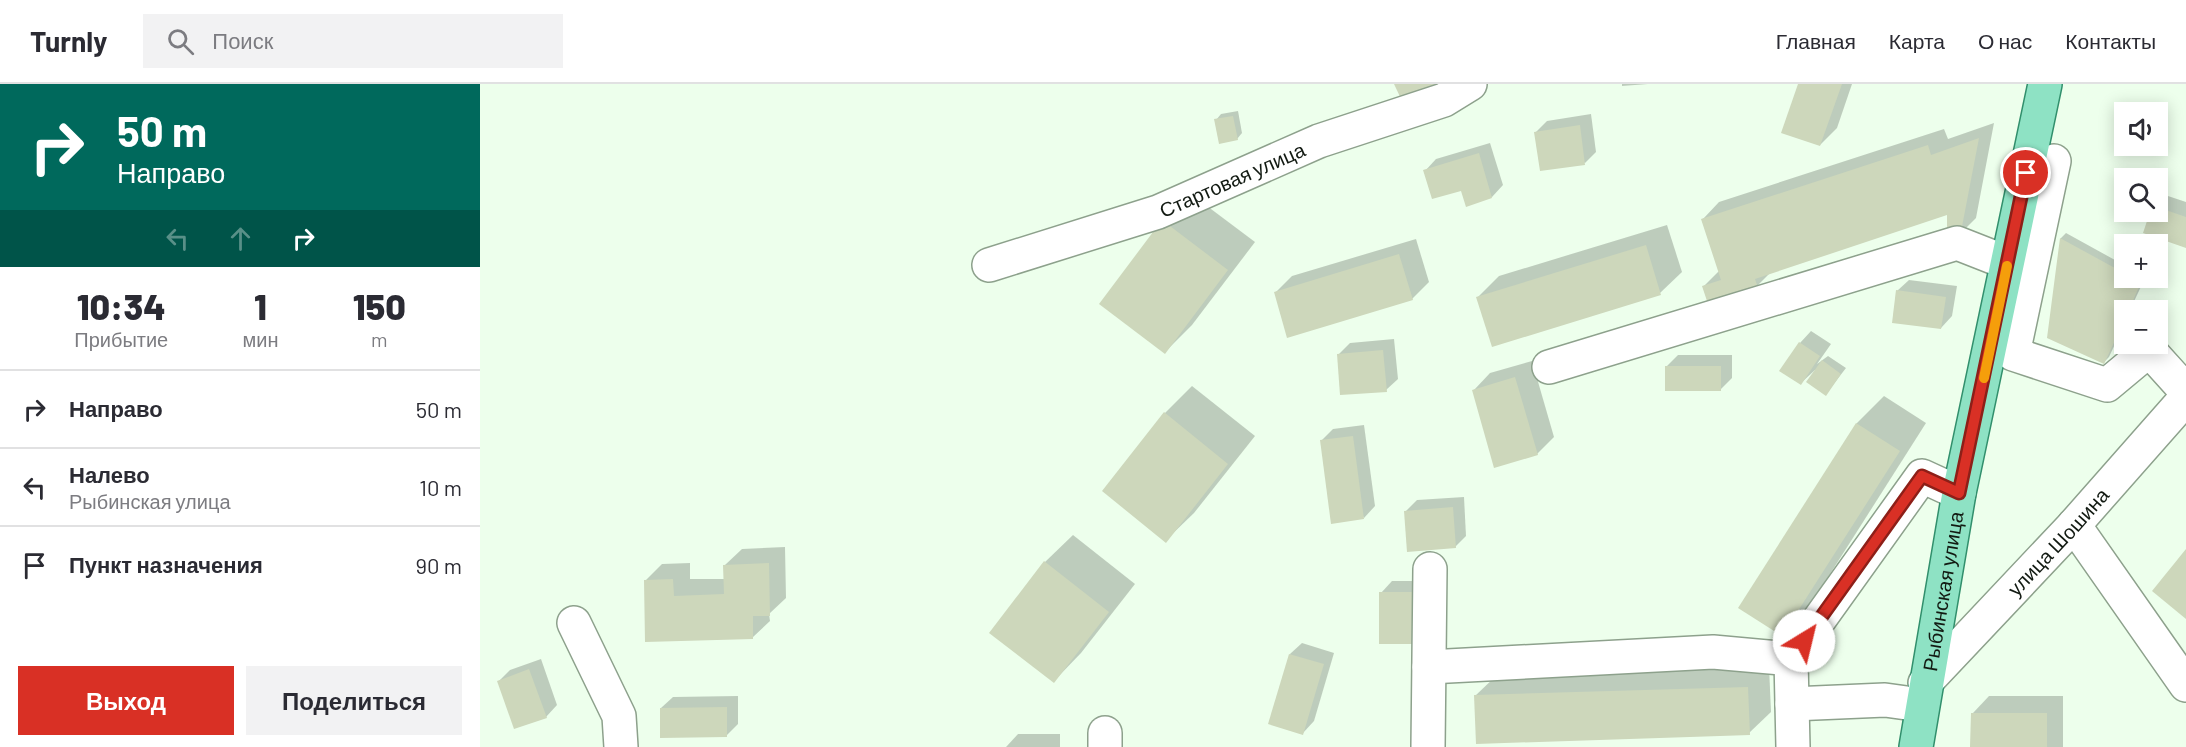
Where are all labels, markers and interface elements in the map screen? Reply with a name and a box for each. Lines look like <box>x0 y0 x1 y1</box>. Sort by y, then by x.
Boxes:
search box <box>143 14 563 68</box>
text: Turnly <box>30 24 107 58</box>
icon: search <box>164 25 197 58</box>
text: Поиск <box>212 27 273 53</box>
text: Главная <box>1776 28 1856 53</box>
text: Карта <box>1889 28 1945 53</box>
text: О нас <box>1978 28 2032 53</box>
text: Контакты <box>2065 28 2156 53</box>
map controls <box>2114 102 2168 354</box>
button: sound <box>2114 102 2168 156</box>
text: 50 m <box>117 105 207 155</box>
icon: right <box>18 108 96 186</box>
street label: Стартовая улица <box>1156 136 1309 222</box>
pin <box>2000 147 2051 198</box>
text: Направо <box>117 156 225 188</box>
icon: arrive <box>2009 156 2042 189</box>
button: search <box>2114 168 2168 222</box>
icon: left <box>161 222 194 255</box>
icon: ahead <box>224 222 257 255</box>
icon: right <box>287 222 320 255</box>
button: + <box>2114 234 2168 288</box>
text: 10:34 <box>77 284 166 327</box>
text: 1 <box>254 284 267 327</box>
text: 150 <box>353 284 406 327</box>
button: − <box>2114 300 2168 354</box>
text: Прибытие <box>74 327 168 351</box>
text: мин <box>242 327 278 351</box>
text: m <box>371 327 387 351</box>
icon: right <box>18 393 51 426</box>
text: Направо <box>69 395 163 421</box>
text: 50 m <box>416 396 462 422</box>
text: Налево <box>69 461 150 487</box>
icon: left <box>18 471 51 504</box>
text: 10 m <box>419 474 462 500</box>
street label: улица Шошина <box>2002 482 2114 600</box>
text: Рыбинская улица <box>69 489 231 513</box>
street label: Рыбинская улица <box>1917 509 1968 673</box>
icon: arrive <box>18 549 51 582</box>
text: Пункт назначения <box>69 551 263 577</box>
text: 90 m <box>416 552 462 578</box>
position arrow <box>1772 609 1836 673</box>
button: Выход <box>18 666 234 735</box>
button: Поделиться <box>246 666 462 735</box>

